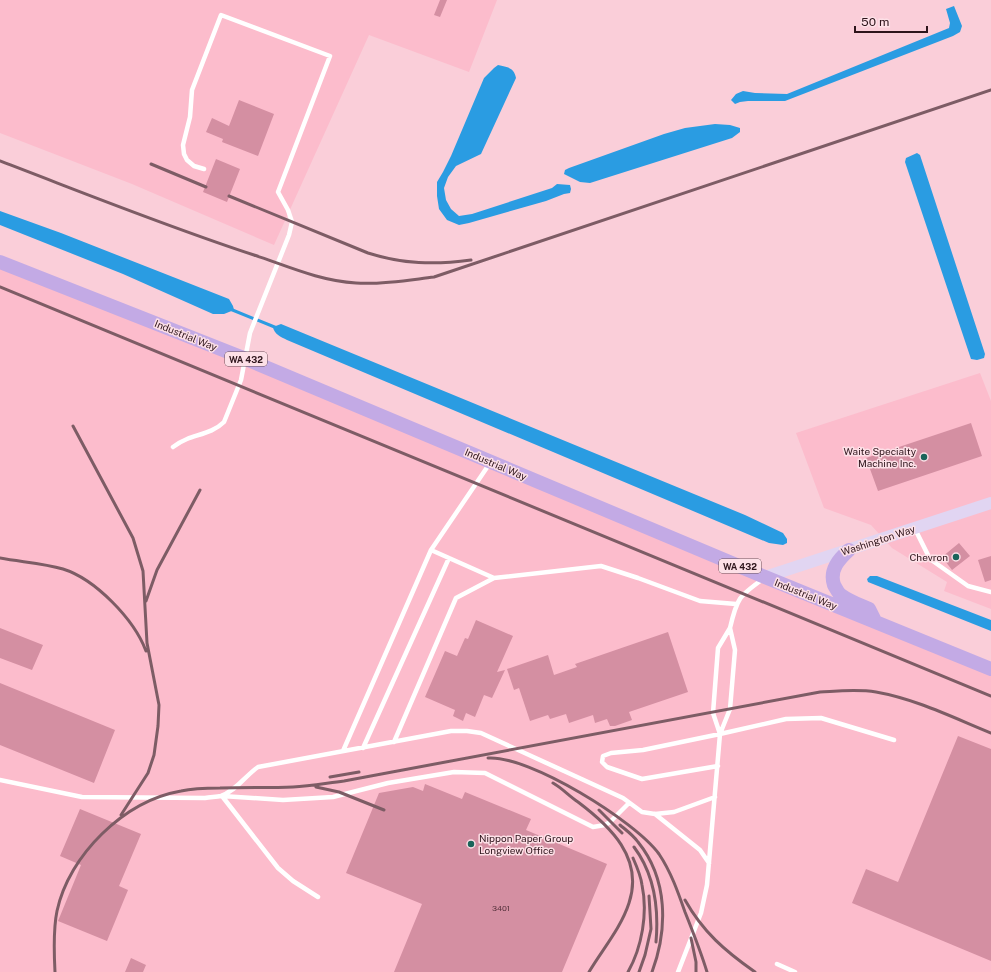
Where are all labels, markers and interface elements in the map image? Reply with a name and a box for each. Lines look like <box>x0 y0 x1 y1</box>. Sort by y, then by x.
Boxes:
scale bar <box>855 8 927 34</box>
text: 50 m <box>861 15 889 29</box>
street label: Industrial Way <box>153 317 220 353</box>
road number: WA 432 <box>225 352 267 366</box>
place label: Waite Specialty Machine Inc. <box>844 445 917 469</box>
street label: Industrial Way <box>463 446 529 483</box>
marker: Waite Specialty Machine Inc. <box>919 452 929 462</box>
street label: Washington Way <box>839 522 917 558</box>
place label: Chevron <box>909 551 948 563</box>
marker: Chevron <box>951 552 961 562</box>
road number: WA 432 <box>719 559 761 573</box>
street label: Industrial Way <box>773 576 840 612</box>
place label: Nippon Paper Group Longview Office <box>479 832 573 856</box>
marker: Nippon Paper Group Longview Office <box>466 839 476 849</box>
house number: 3401 <box>492 903 510 913</box>

